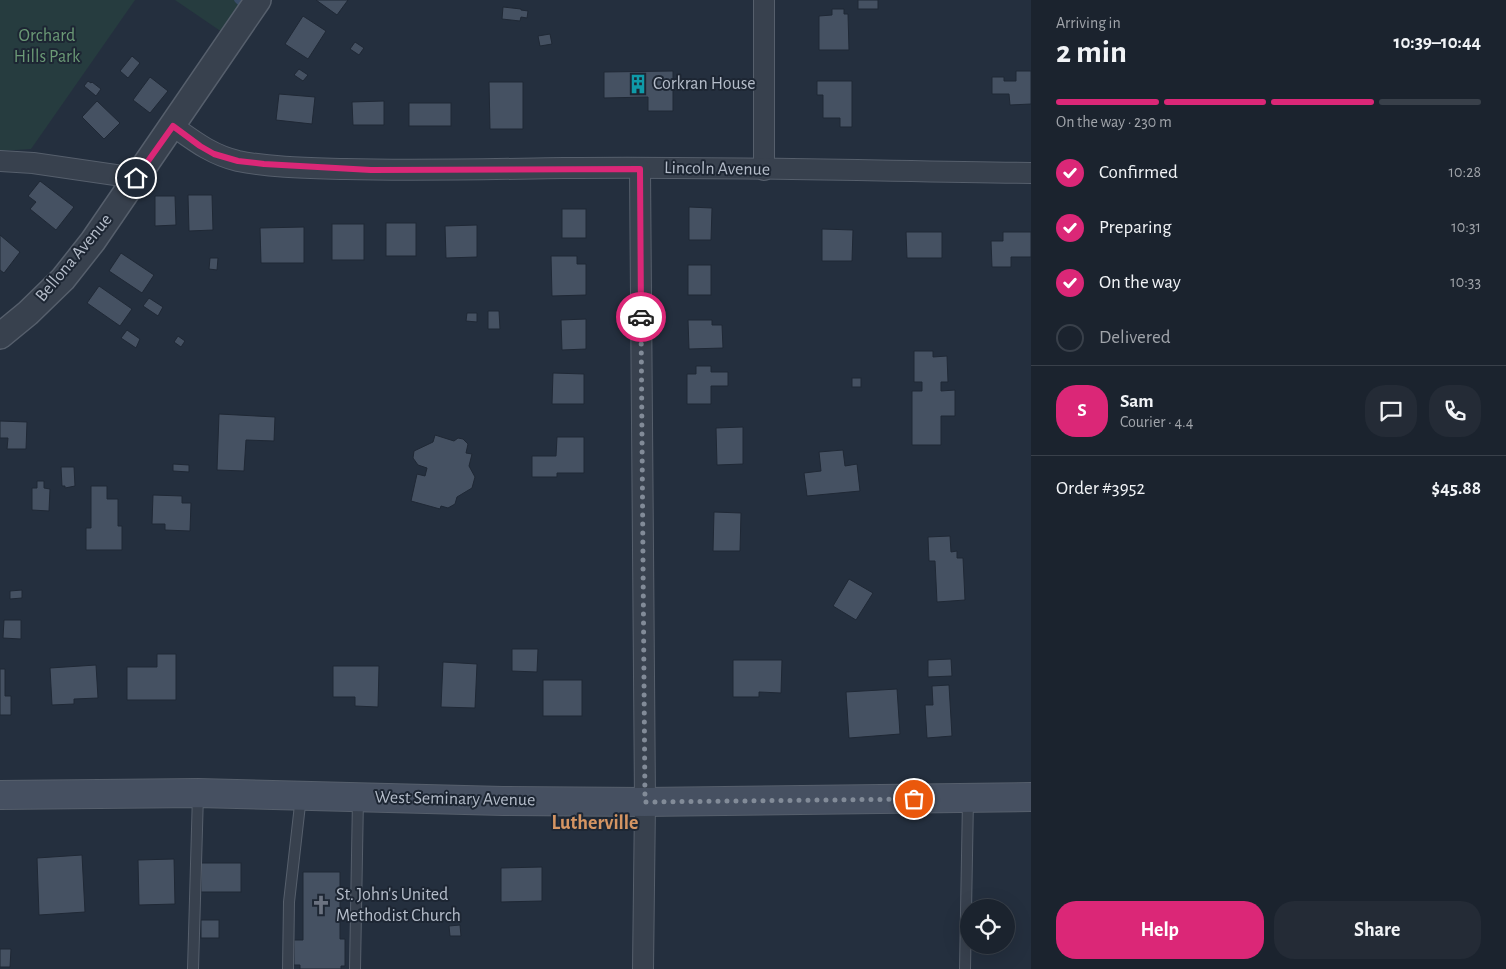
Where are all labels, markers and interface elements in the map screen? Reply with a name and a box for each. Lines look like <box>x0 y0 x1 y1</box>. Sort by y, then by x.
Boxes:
text: Arriving in <box>1056 15 1121 31</box>
park label: Orchard Hills Park <box>14 27 81 66</box>
text: 10:39–10:44 <box>1394 33 1481 52</box>
text: 2 min <box>1056 36 1127 68</box>
building icon: Corkran House <box>627 73 649 95</box>
place label: Corkran House <box>653 75 756 93</box>
text: On the way · 230 m <box>1056 114 1172 130</box>
pin <box>115 157 157 199</box>
street label: Lincoln Avenue <box>664 159 770 179</box>
icon: check <box>1056 159 1084 187</box>
text: Confirmed <box>1099 163 1178 182</box>
icon: home <box>122 164 150 192</box>
text: 10:28 <box>1449 164 1481 180</box>
street label: Bellona Avenue <box>32 211 116 305</box>
icon: check <box>1056 214 1084 242</box>
text: Preparing <box>1099 218 1172 237</box>
text: 10:31 <box>1451 219 1481 235</box>
icon: check <box>1056 269 1084 297</box>
text: On the way <box>1099 273 1181 292</box>
text: 10:33 <box>1450 274 1481 290</box>
courier <box>616 292 666 342</box>
icon: car <box>627 303 655 331</box>
text: Delivered <box>1099 328 1171 347</box>
button: chat <box>1365 385 1417 437</box>
button: phone <box>1429 385 1481 437</box>
text: Sam <box>1120 392 1154 411</box>
text: S <box>1077 401 1087 420</box>
text: Courier · 4.4 <box>1120 414 1193 430</box>
text: Order #3952 <box>1056 479 1145 498</box>
text: $45.88 <box>1432 479 1481 498</box>
pin <box>893 778 935 820</box>
icon: bag <box>900 785 928 813</box>
street label: West Seminary Avenue <box>374 789 536 809</box>
district label: Lutherville <box>551 813 639 833</box>
place label: St. John's United Methodist Church <box>336 886 461 925</box>
church icon: St. John's United Methodist Church <box>310 894 332 916</box>
map controls <box>960 899 1015 954</box>
button: locate <box>960 899 1015 954</box>
button: Help <box>1056 901 1264 959</box>
button: Share <box>1274 901 1481 959</box>

